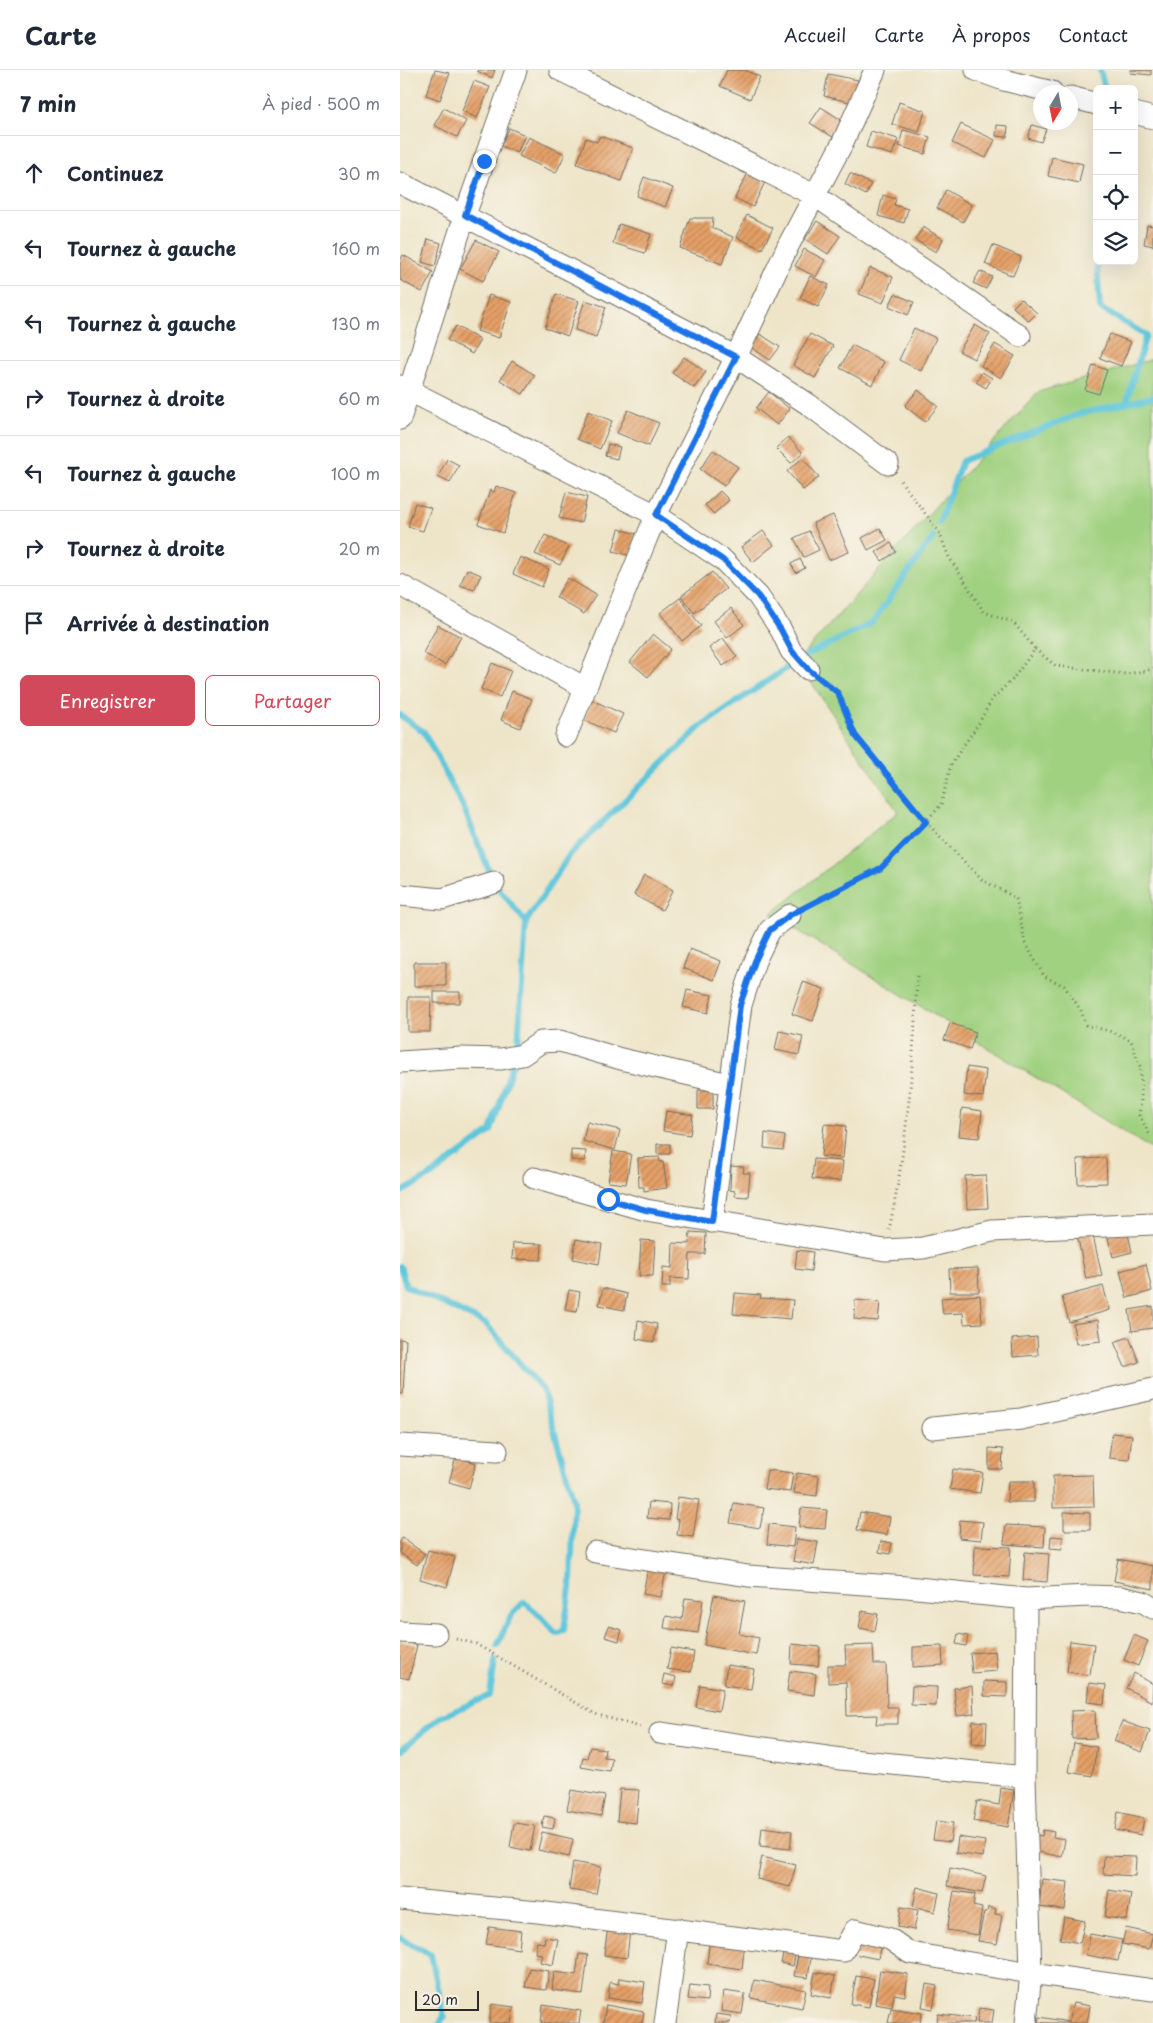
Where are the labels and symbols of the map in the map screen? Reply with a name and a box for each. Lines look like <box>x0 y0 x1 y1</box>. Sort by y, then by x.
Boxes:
north arrow <box>1033 85 1078 130</box>
route end <box>473 150 496 173</box>
route start <box>597 1188 620 1211</box>
scale bar <box>415 1988 479 2011</box>

